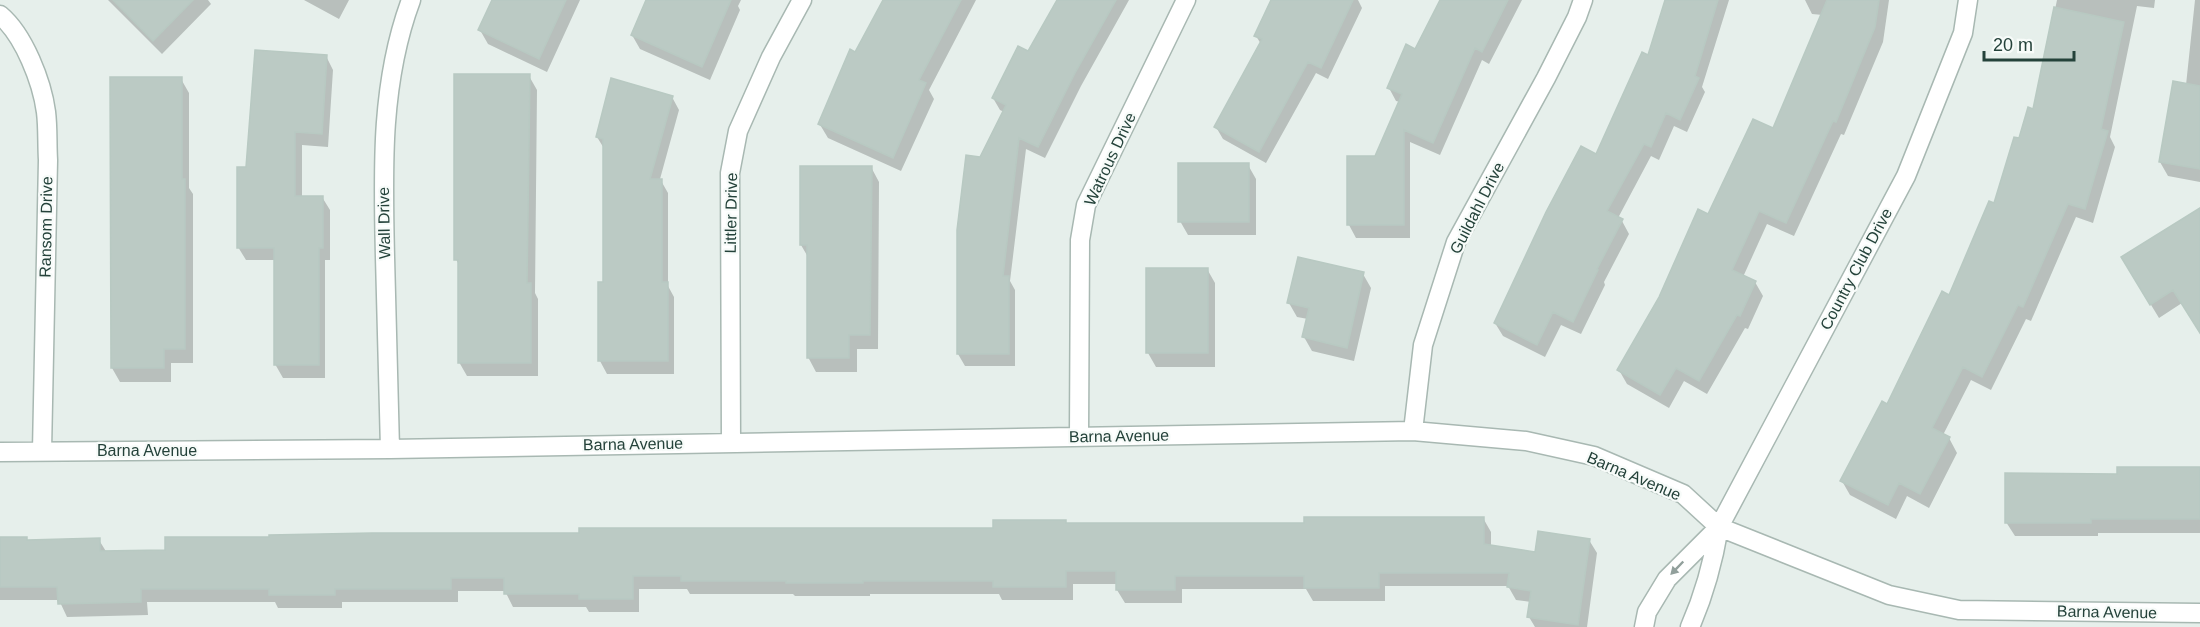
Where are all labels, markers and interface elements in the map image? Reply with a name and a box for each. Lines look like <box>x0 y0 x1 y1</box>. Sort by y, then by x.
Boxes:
scale bar <box>1984 24 2074 62</box>
text: 20 m <box>1993 35 2033 55</box>
street label: Watrous Drive <box>1081 110 1139 208</box>
street label: Guildahl Drive <box>1447 159 1507 257</box>
street label: Littler Drive <box>722 172 740 254</box>
street label: Ransom Drive <box>37 176 55 278</box>
street label: Wall Drive <box>375 187 393 259</box>
street label: Country Club Drive <box>1817 205 1895 333</box>
street label: Barna Avenue <box>1069 427 1169 445</box>
street label: Barna Avenue <box>583 435 683 453</box>
street label: Barna Avenue <box>97 442 197 459</box>
street label: Barna Avenue <box>1585 449 1684 503</box>
one-way arrow <box>1671 561 1685 575</box>
street label: Barna Avenue <box>2057 603 2157 621</box>

